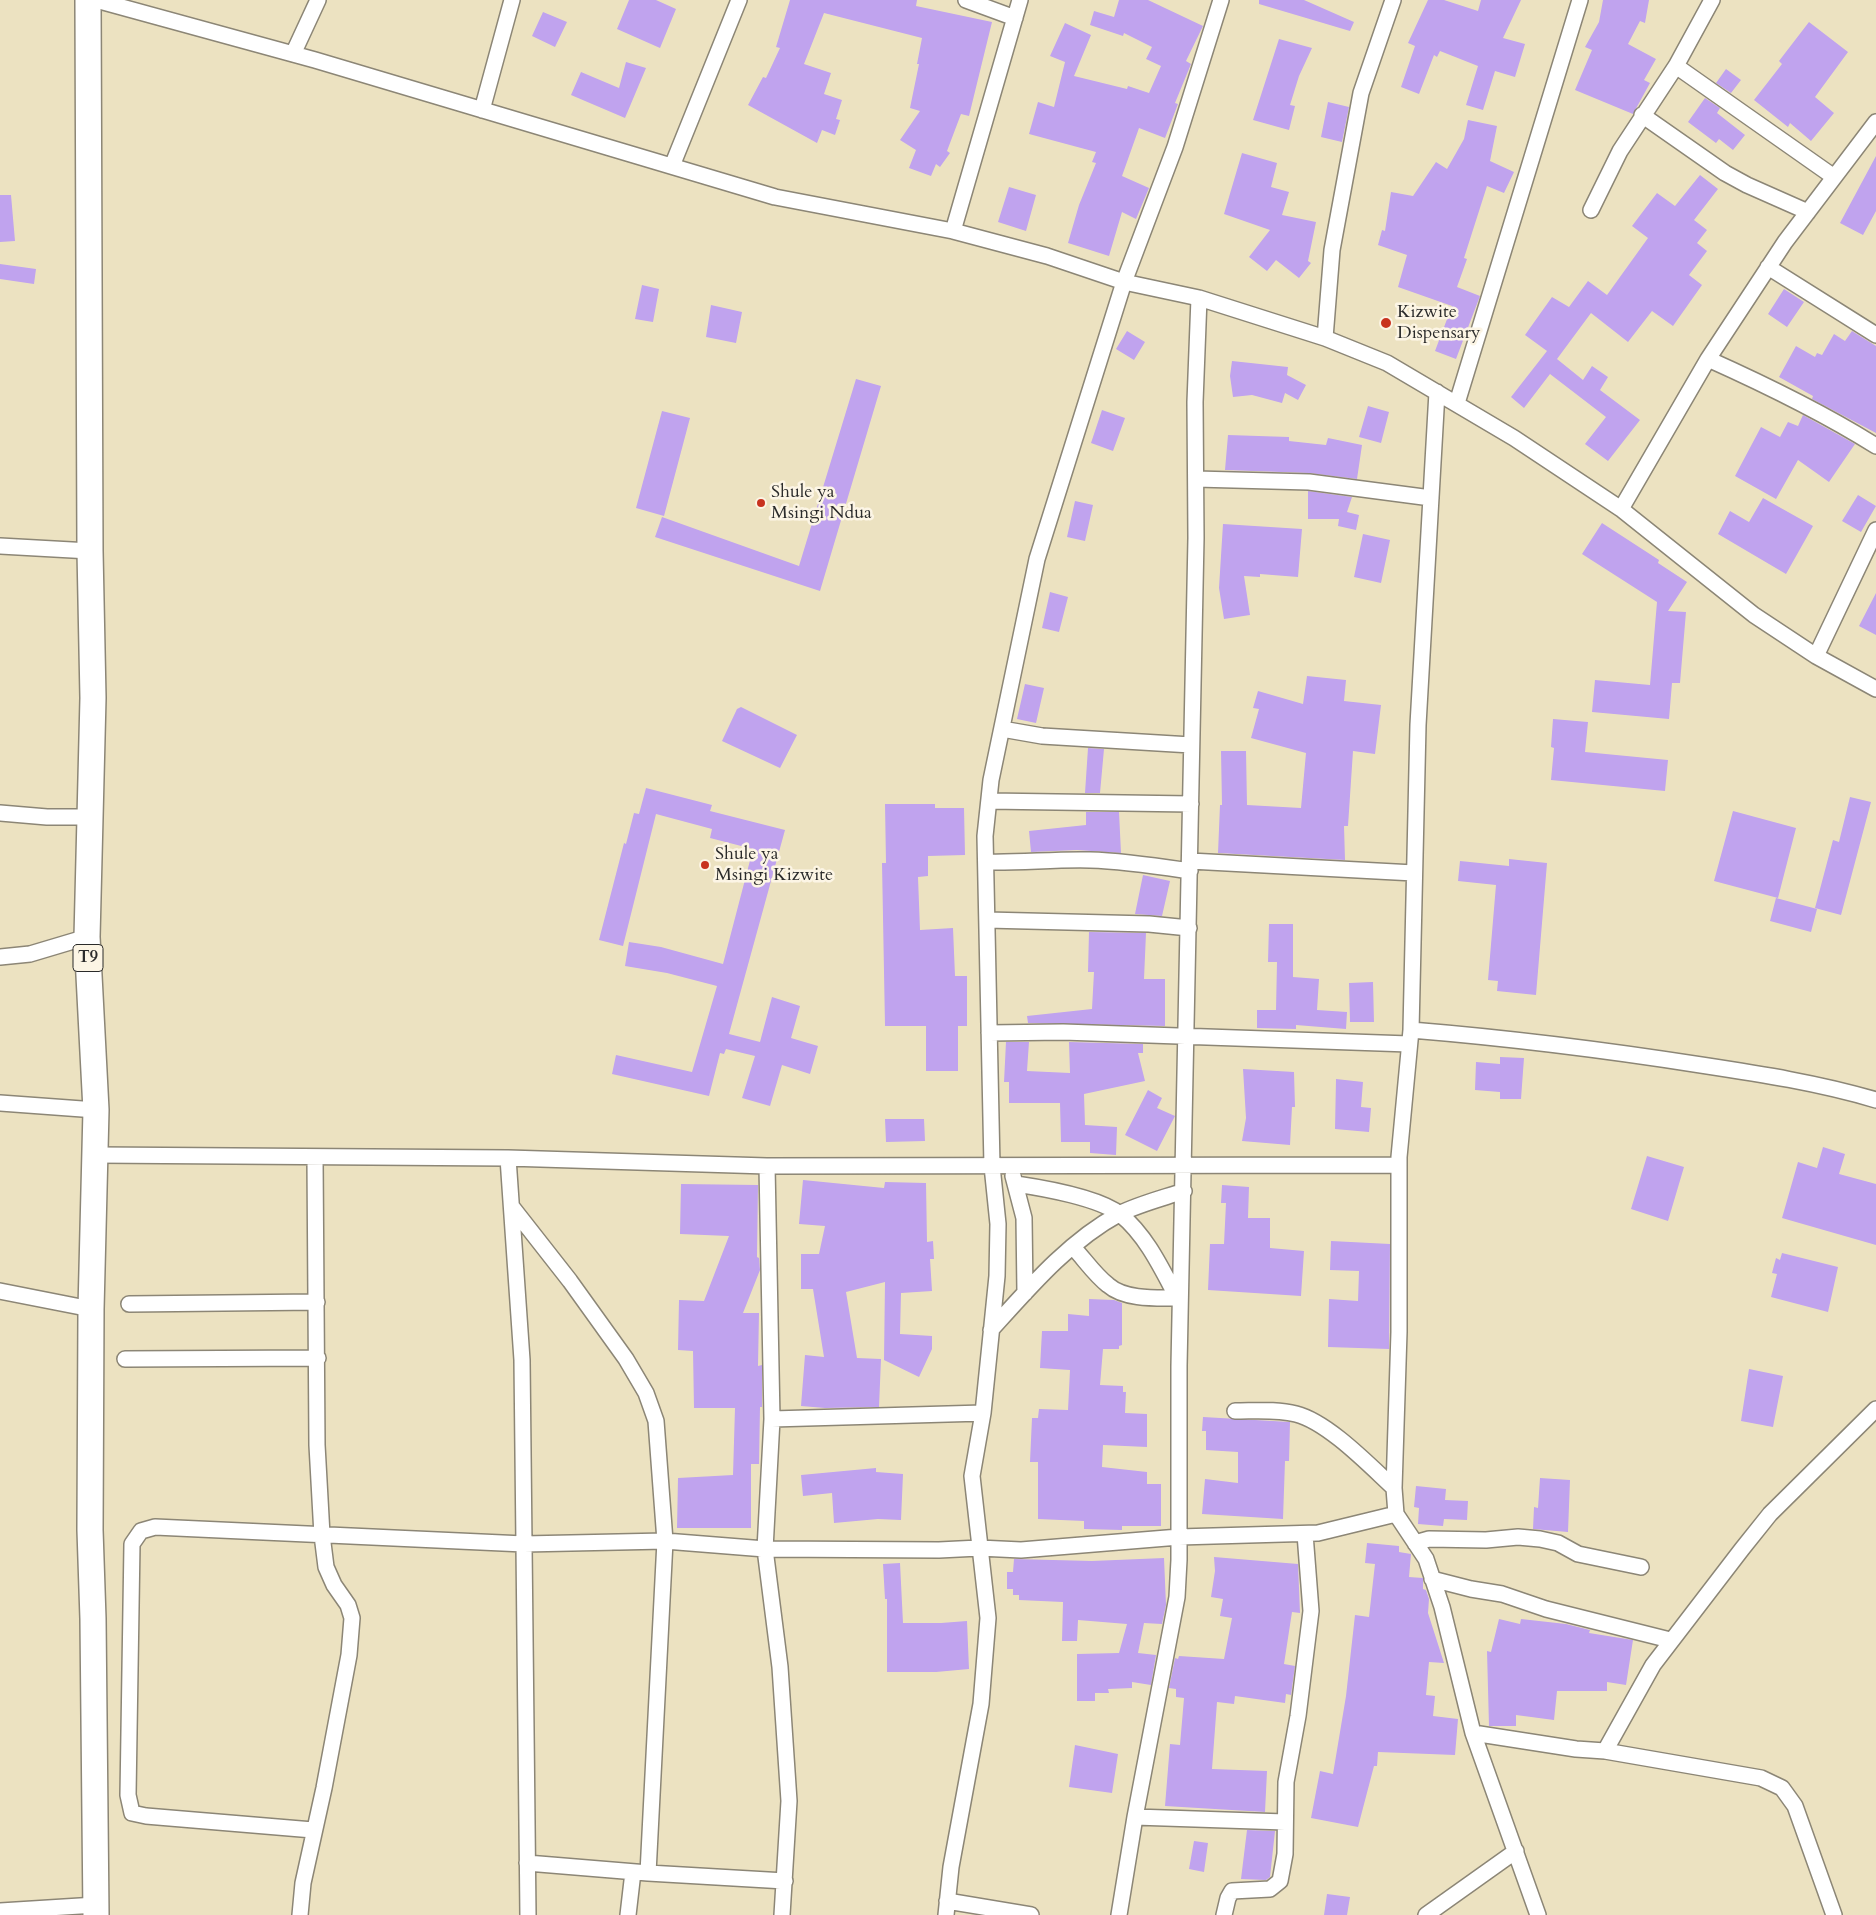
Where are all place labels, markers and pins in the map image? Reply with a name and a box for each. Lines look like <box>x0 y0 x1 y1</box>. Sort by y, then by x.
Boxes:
place label: Kizwite Dispensary <box>1397 302 1481 344</box>
marker: Kizwite Dispensary <box>1379 316 1393 330</box>
place label: Shule ya Msingi Ndua <box>771 482 872 524</box>
marker: Shule ya Msingi Ndua <box>755 497 767 509</box>
place label: Shule ya Msingi Kizwite <box>715 844 833 886</box>
marker: Shule ya Msingi Kizwite <box>699 859 711 871</box>

